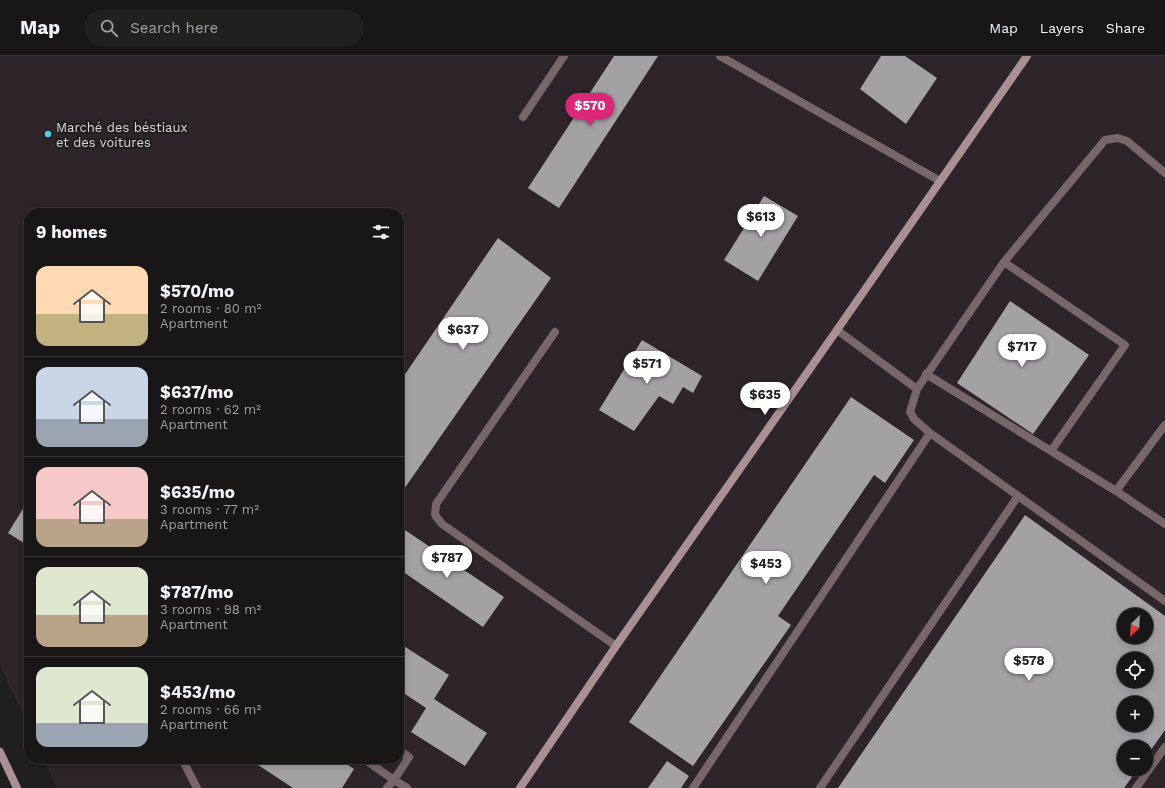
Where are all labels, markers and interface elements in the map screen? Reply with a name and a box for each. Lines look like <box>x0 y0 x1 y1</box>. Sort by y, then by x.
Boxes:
search box <box>84 10 364 46</box>
text: Map <box>20 16 60 39</box>
icon: search <box>98 17 120 39</box>
text: Search here <box>130 19 218 37</box>
text: Map <box>989 20 1018 36</box>
text: Layers <box>1040 20 1084 36</box>
text: Share <box>1106 20 1145 36</box>
pin: $570 <box>566 93 614 127</box>
text: $570 <box>574 98 606 113</box>
place label: Marché des béstiaux et des voitures <box>56 120 187 150</box>
marker: Marché des béstiaux et des voitures <box>43 129 53 139</box>
pin: $613 <box>737 204 785 238</box>
text: $613 <box>746 209 776 224</box>
icon: filters <box>370 221 392 243</box>
text: 9 homes <box>36 222 107 242</box>
text: $570/mo <box>160 281 234 301</box>
icon: home <box>68 282 116 330</box>
text: 2 rooms · 80 m² <box>160 301 261 316</box>
text: Apartment <box>160 316 228 331</box>
pin: $637 <box>439 317 487 351</box>
text: $637 <box>447 322 479 337</box>
pin: $717 <box>998 334 1046 368</box>
text: $717 <box>1007 339 1037 354</box>
pin: $571 <box>623 351 671 385</box>
text: $571 <box>632 356 662 371</box>
text: $637/mo <box>160 382 233 402</box>
pin: $635 <box>741 382 789 416</box>
icon: home <box>68 383 116 431</box>
text: $635 <box>749 387 781 402</box>
text: 2 rooms · 62 m² <box>160 402 261 417</box>
text: Apartment <box>160 417 228 432</box>
text: $635/mo <box>160 482 235 502</box>
icon: home <box>68 483 116 531</box>
text: 3 rooms · 77 m² <box>160 502 259 517</box>
text: Apartment <box>160 517 228 532</box>
pin: $787 <box>423 545 471 579</box>
text: $787 <box>431 550 463 565</box>
pin: $453 <box>742 551 790 585</box>
text: $453 <box>750 556 782 571</box>
text: $787/mo <box>160 582 233 602</box>
icon: home <box>68 583 116 631</box>
text: 3 rooms · 98 m² <box>160 602 261 617</box>
north arrow <box>1117 608 1153 644</box>
map controls <box>1117 608 1153 776</box>
text: Apartment <box>160 617 228 632</box>
pin: $578 <box>1005 648 1053 682</box>
button: locate <box>1117 652 1153 688</box>
text: $578 <box>1013 653 1045 668</box>
text: $453/mo <box>160 682 235 702</box>
icon: home <box>68 683 116 731</box>
button: + <box>1117 696 1153 732</box>
text: 2 rooms · 66 m² <box>160 702 261 717</box>
text: Apartment <box>160 717 228 732</box>
button: − <box>1117 740 1153 776</box>

